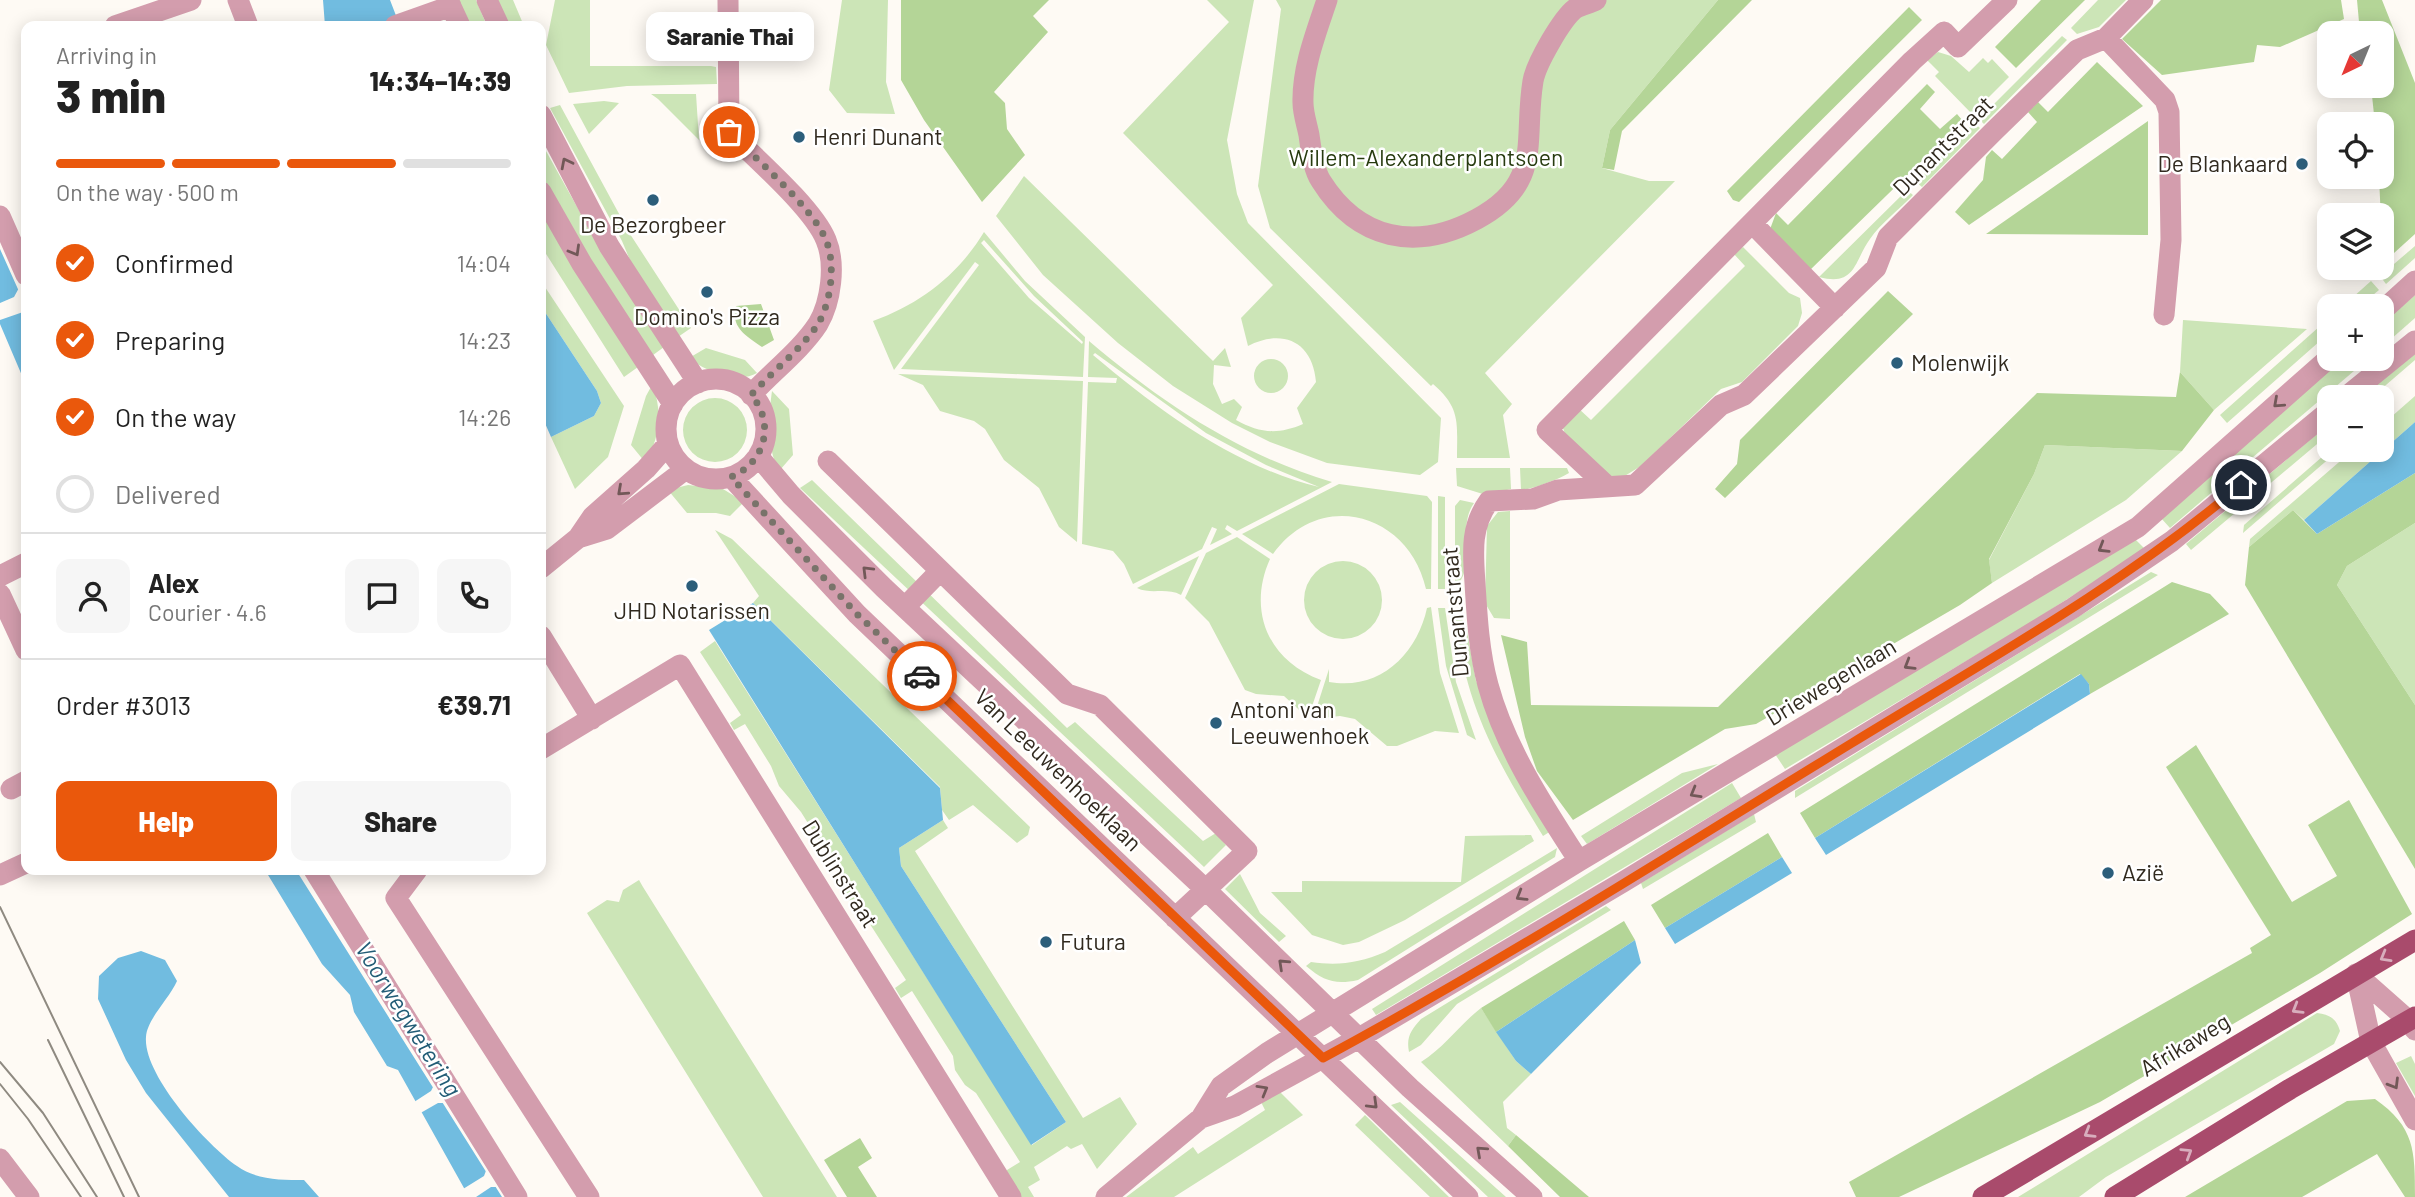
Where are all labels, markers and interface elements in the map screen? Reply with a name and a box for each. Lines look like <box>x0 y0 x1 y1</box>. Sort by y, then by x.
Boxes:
callout: Saranie Thai <box>645 13 813 62</box>
north arrow <box>2317 21 2394 98</box>
map controls <box>2317 21 2394 462</box>
text: Saranie Thai <box>666 22 794 50</box>
text: Arriving in <box>56 41 157 69</box>
text: 14:34–14:39 <box>369 65 511 96</box>
text: 3 min <box>56 67 166 122</box>
street label: Dunantstraat <box>1886 89 1998 201</box>
pin <box>699 102 759 162</box>
button: locate <box>2317 112 2394 189</box>
icon: bag <box>710 113 748 151</box>
place label: Henri Dunant <box>813 122 943 150</box>
marker: Henri Dunant <box>791 129 807 145</box>
park label: Willem-Alexanderplantsoen <box>1289 143 1563 171</box>
place label: De Blankaard <box>2157 149 2288 177</box>
marker: De Blankaard <box>2294 156 2310 172</box>
one-way arrow <box>560 158 574 171</box>
text: On the way · 500 m <box>56 178 239 206</box>
marker: De Bezorgbeer <box>645 192 661 208</box>
button: layers <box>2317 203 2394 280</box>
place label: De Bezorgbeer <box>580 210 727 238</box>
one-way arrow <box>566 243 579 256</box>
icon: check <box>56 244 94 282</box>
text: Confirmed <box>115 247 234 278</box>
text: 14:04 <box>457 249 511 277</box>
marker: Domino's Pizza <box>699 284 715 300</box>
button: + <box>2317 294 2394 371</box>
place label: Domino's Pizza <box>634 302 780 330</box>
icon: check <box>56 321 94 359</box>
text: Preparing <box>115 324 225 355</box>
text: 14:23 <box>458 326 511 354</box>
place label: Molenwijk <box>1911 348 2009 376</box>
marker: Molenwijk <box>1889 355 1905 371</box>
button: − <box>2317 385 2394 462</box>
one-way arrow <box>2274 395 2287 407</box>
icon: check <box>56 398 94 436</box>
text: On the way <box>115 401 236 432</box>
text: 14:26 <box>458 403 511 431</box>
pin <box>2211 455 2271 515</box>
icon: home <box>2222 466 2260 504</box>
text: Delivered <box>115 478 221 509</box>
one-way arrow <box>617 482 630 495</box>
one-way arrow <box>2098 539 2111 552</box>
street label: Dunantstraat <box>1434 546 1474 678</box>
button: person <box>56 559 130 633</box>
button: chat <box>345 559 419 633</box>
button: phone <box>437 559 511 633</box>
text: Alex <box>148 567 199 598</box>
one-way arrow <box>863 567 876 580</box>
marker: JHD Notarissen <box>684 578 700 594</box>
place label: JHD Notarissen <box>614 596 770 624</box>
text: Courier · 4.6 <box>148 598 267 626</box>
street label: Driewegenlaan <box>1760 631 1901 731</box>
courier <box>887 641 957 711</box>
icon: car <box>903 657 941 695</box>
one-way arrow <box>1903 657 1916 670</box>
street label: Van Leeuwenhoeklaan <box>969 682 1148 856</box>
text: Order #3013 <box>56 689 191 720</box>
text: €39.71 <box>437 689 511 720</box>
place label: Antoni van Leeuwenhoek <box>1230 695 1369 749</box>
marker: Antoni van Leeuwenhoek <box>1208 715 1224 731</box>
button: Help <box>56 781 277 861</box>
button: Share <box>291 781 511 861</box>
one-way arrow <box>1689 785 1702 798</box>
street label: Dublinstraat <box>797 814 885 933</box>
place label: Azië <box>2122 858 2164 886</box>
marker: Azië <box>2100 865 2116 881</box>
one-way arrow <box>1515 888 1528 901</box>
place label: Futura <box>1060 927 1126 955</box>
marker: Futura <box>1038 934 1054 950</box>
water label: Voorwegwetering <box>350 936 468 1101</box>
one-way arrow <box>2380 949 2393 962</box>
one-way arrow <box>1278 959 1291 972</box>
one-way arrow <box>2292 1001 2305 1014</box>
street label: Afrikaweg <box>2134 1006 2234 1082</box>
one-way arrow <box>2385 1076 2398 1089</box>
one-way arrow <box>1255 1085 1268 1098</box>
one-way arrow <box>1365 1096 1378 1109</box>
one-way arrow <box>2084 1125 2097 1138</box>
one-way arrow <box>1476 1147 1489 1160</box>
one-way arrow <box>2179 1149 2192 1162</box>

